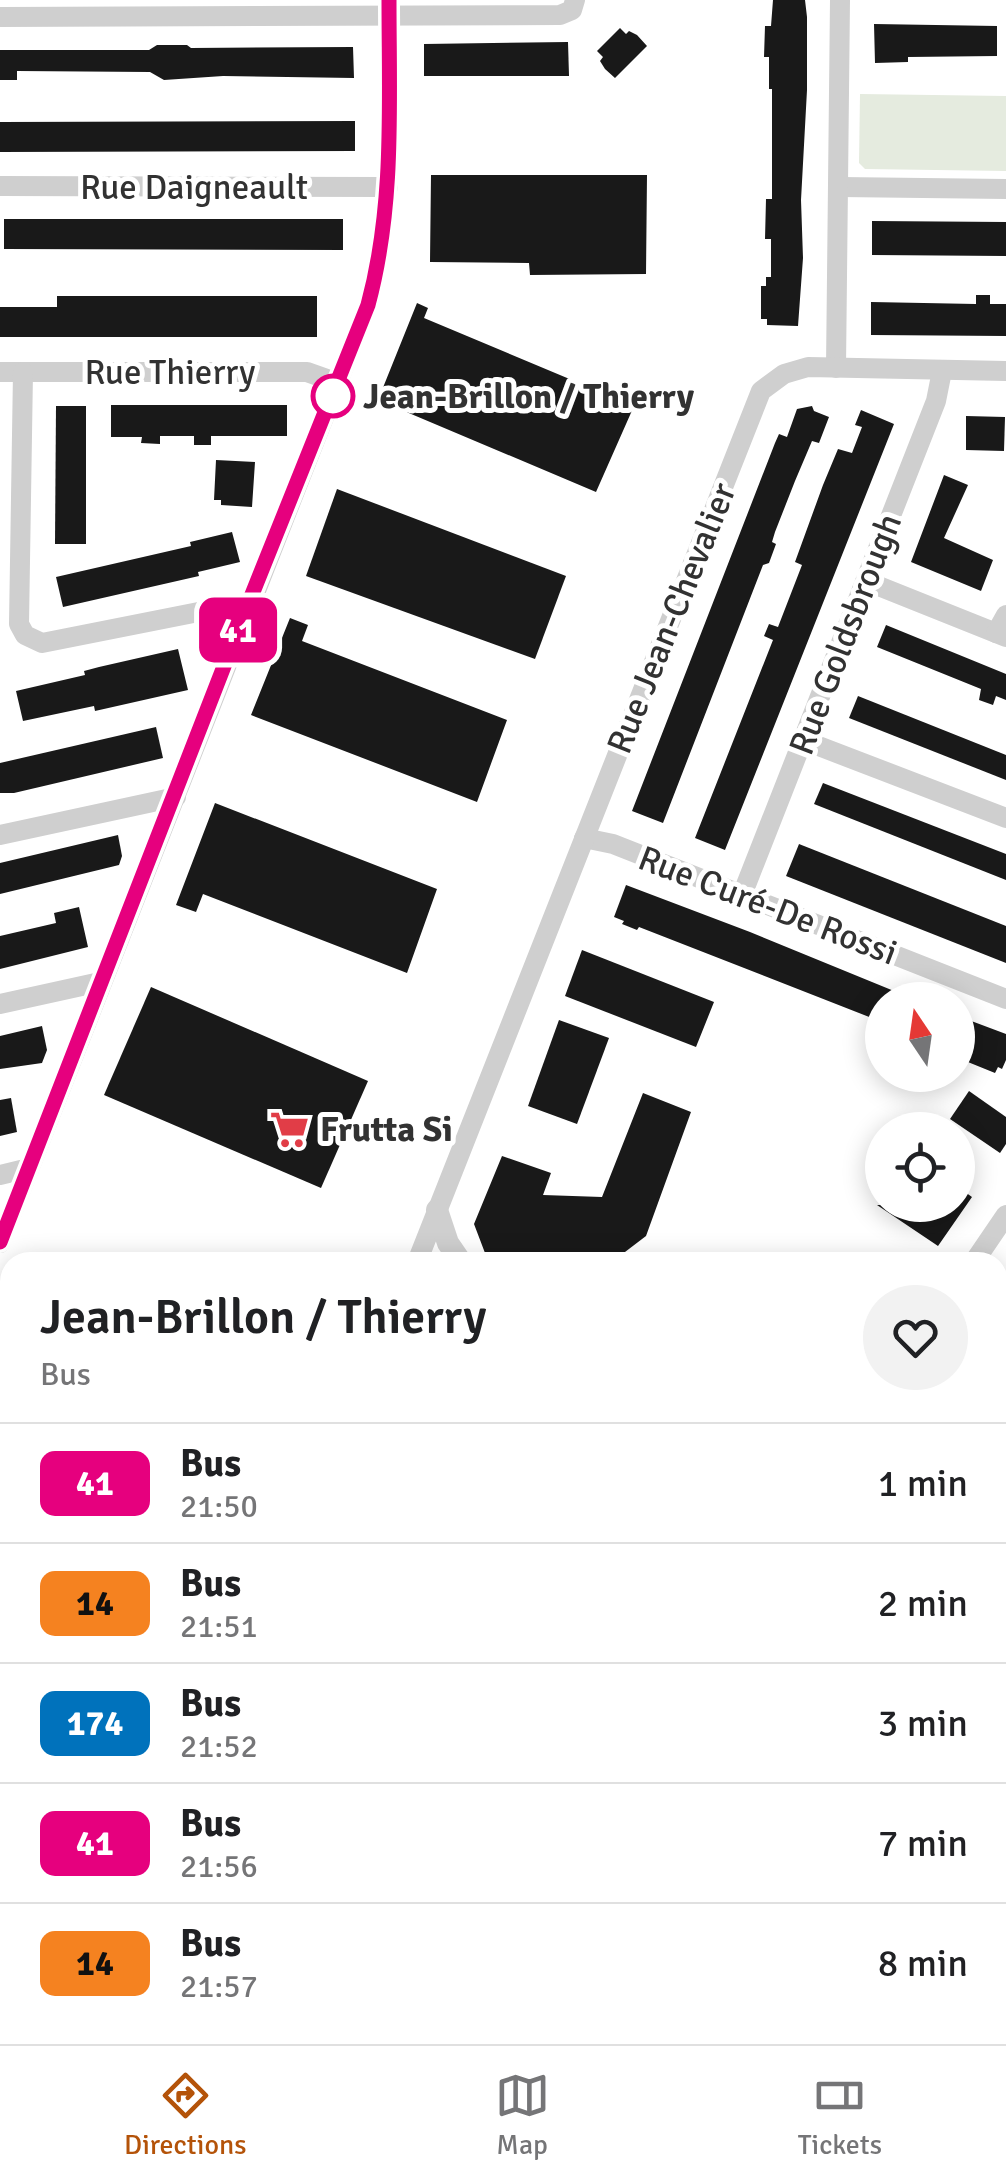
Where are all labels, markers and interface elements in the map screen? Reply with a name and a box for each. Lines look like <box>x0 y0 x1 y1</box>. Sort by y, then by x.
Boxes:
street label: Rue Daigneault <box>80 166 308 209</box>
street label: Rue Thierry <box>85 351 255 394</box>
marker: Jean-Brillon / Thierry <box>312 375 354 417</box>
place label: Jean-Brillon / Thierry <box>363 375 695 418</box>
street label: Rue Jean-Chevalier <box>598 477 745 760</box>
street label: Rue Goldsbrough <box>780 508 911 761</box>
line badge: 41 <box>193 598 283 662</box>
text: 41 <box>219 609 257 652</box>
street label: Rue Curé-De Rossi <box>632 836 903 975</box>
north arrow <box>865 982 975 1092</box>
map controls <box>865 982 975 1222</box>
supermarket icon: Frutta Si <box>269 1108 311 1150</box>
place label: Frutta Si <box>320 1108 453 1151</box>
button: locate <box>865 1112 975 1222</box>
button: heart <box>863 1285 968 1390</box>
text: Jean-Brillon / Thierry <box>40 1288 487 1347</box>
text: Bus <box>40 1355 91 1394</box>
text: Bus <box>180 1440 241 1487</box>
text: 1 min <box>878 1460 968 1507</box>
text: 41 <box>76 1462 114 1505</box>
text: 21:50 <box>180 1487 258 1526</box>
text: Bus <box>180 1560 241 1607</box>
text: 2 min <box>878 1580 968 1627</box>
text: 14 <box>76 1582 114 1625</box>
text: 21:51 <box>180 1607 258 1646</box>
text: Bus <box>180 1680 241 1727</box>
text: 3 min <box>878 1700 968 1747</box>
text: 174 <box>67 1702 123 1745</box>
text: 21:52 <box>180 1727 258 1766</box>
text: Bus <box>180 1800 241 1847</box>
text: 7 min <box>878 1820 968 1867</box>
text: 41 <box>76 1822 114 1865</box>
text: 21:56 <box>180 1847 258 1886</box>
text: Bus <box>180 1920 241 1967</box>
text: 8 min <box>878 1940 968 1987</box>
text: 14 <box>76 1942 114 1985</box>
text: 21:57 <box>180 1967 258 2006</box>
tab: Directions <box>124 2068 246 2162</box>
tab: Map <box>495 2068 550 2162</box>
tab: Tickets <box>798 2068 882 2162</box>

